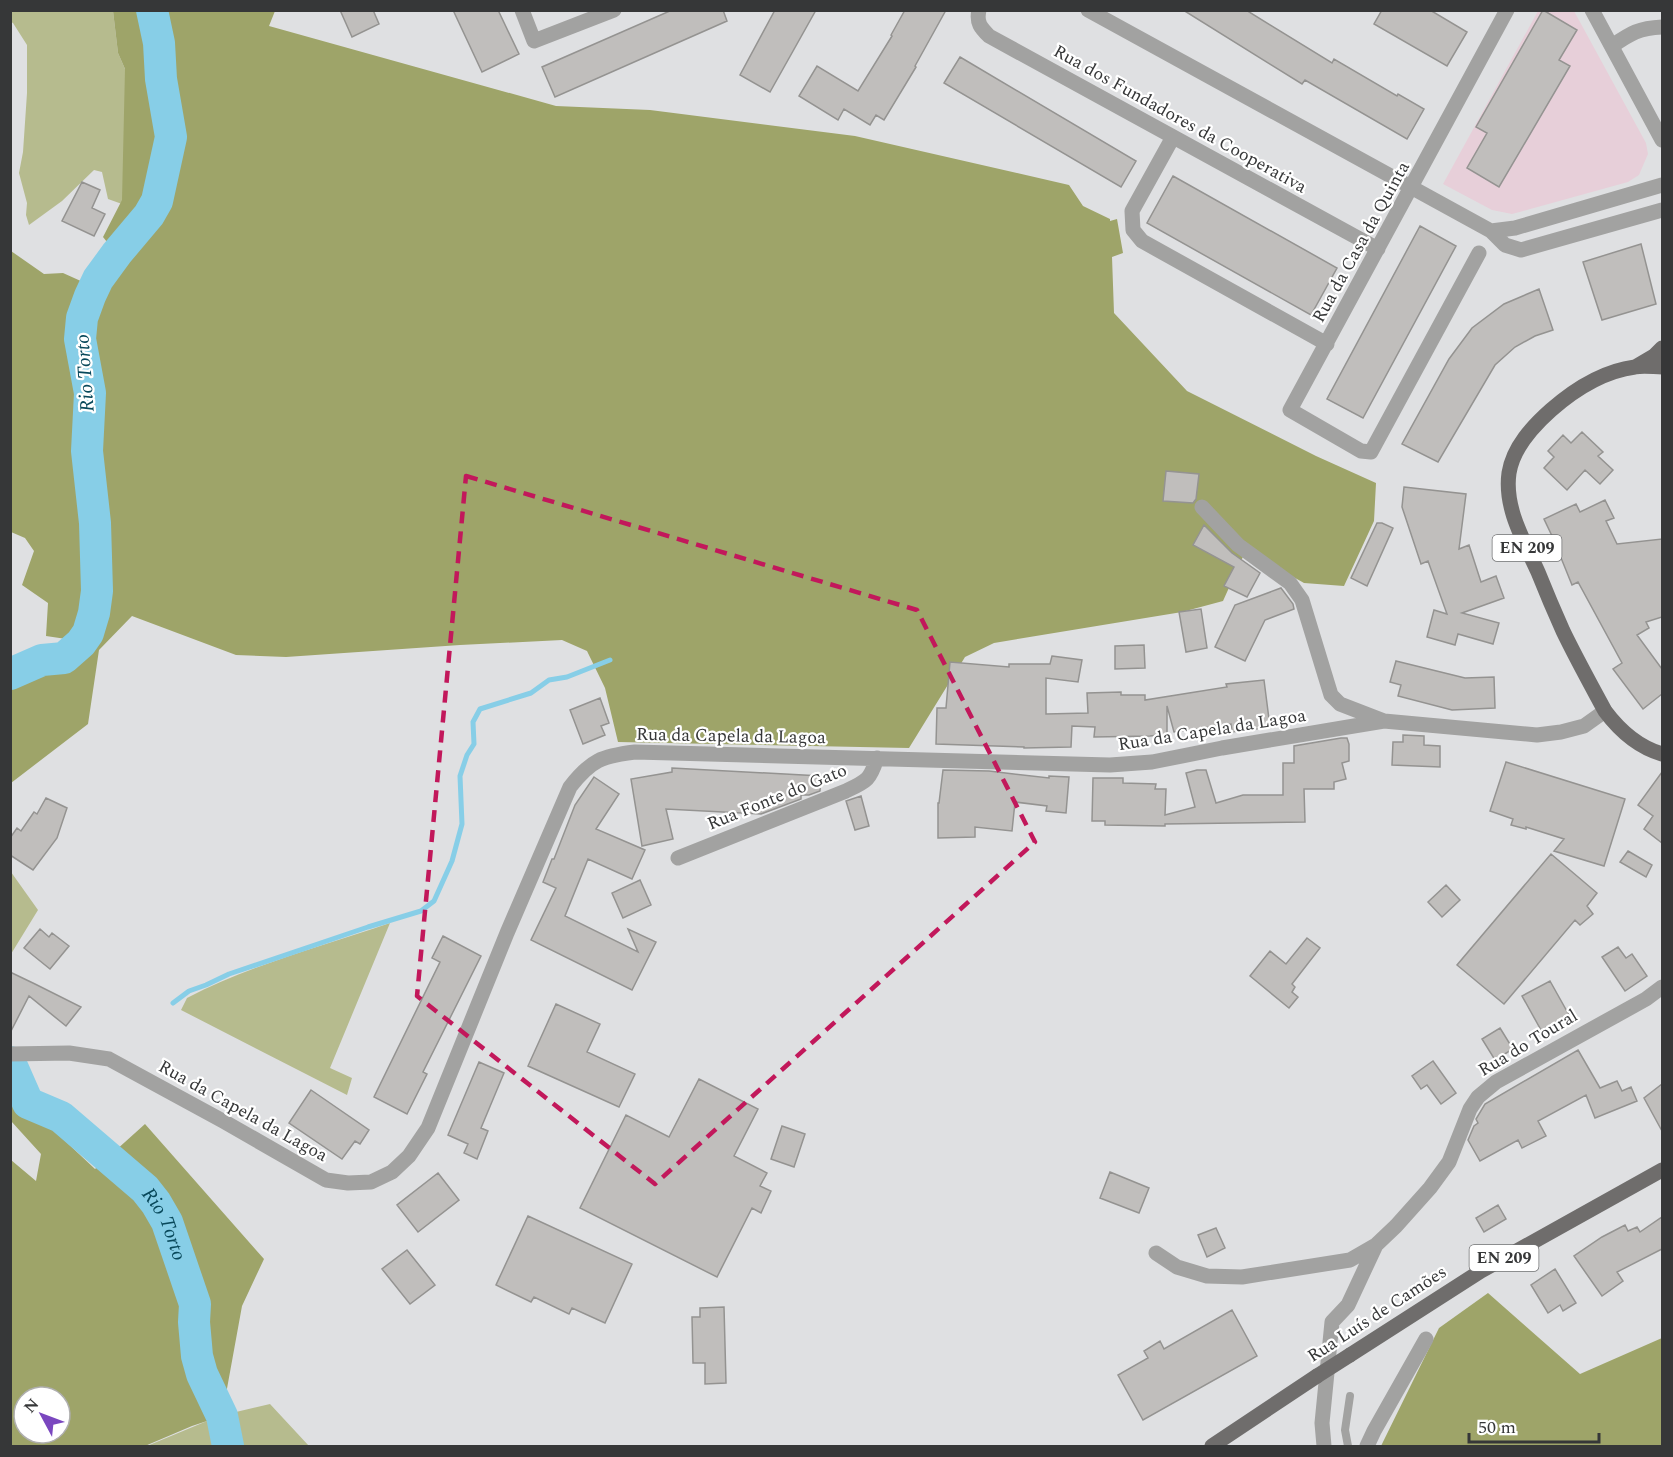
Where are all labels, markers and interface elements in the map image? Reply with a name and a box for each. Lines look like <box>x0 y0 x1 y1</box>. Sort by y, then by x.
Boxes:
street label: Rua dos Fundadores da Cooperativa <box>1048 38 1312 200</box>
street label: Rua da Casa da Quinta <box>1305 156 1417 328</box>
water label: Rio Torto <box>67 333 103 413</box>
road number: EN 209 <box>1492 535 1562 561</box>
street label: Rua da Capela da Lagoa <box>1116 702 1308 758</box>
street label: Rua da Capela da Lagoa <box>636 721 826 751</box>
street label: Rua Fonte do Gato <box>703 757 851 837</box>
street label: Rua do Toural <box>1473 1003 1583 1083</box>
street label: Rua da Capela da Lagoa <box>153 1053 333 1169</box>
water label: Rio Torto <box>134 1181 194 1265</box>
road number: EN 209 <box>1470 1245 1538 1271</box>
street label: Rua Luís de Camões <box>1302 1259 1452 1369</box>
north arrow <box>12 1385 72 1445</box>
text: N <box>18 1393 45 1419</box>
scale bar <box>1469 1406 1600 1444</box>
text: 50 m <box>1478 1414 1516 1441</box>

